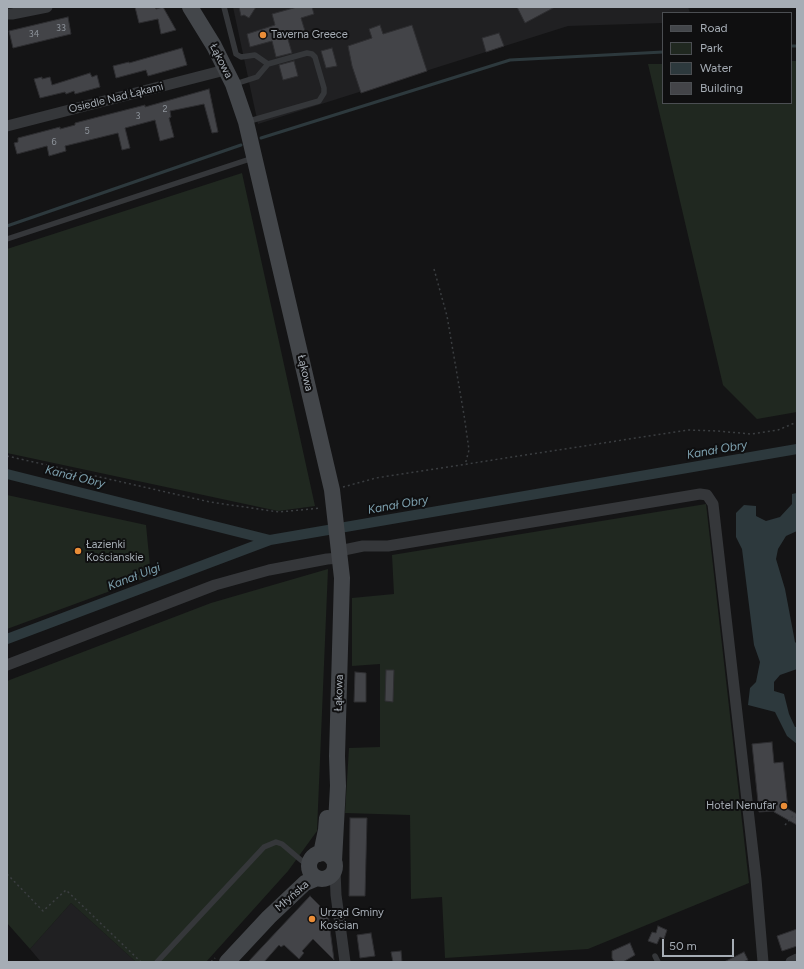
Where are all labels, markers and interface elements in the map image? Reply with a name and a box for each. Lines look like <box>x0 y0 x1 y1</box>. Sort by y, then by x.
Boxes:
legend <box>662 12 792 104</box>
text: Road <box>700 21 728 35</box>
house number: 33 <box>56 23 66 33</box>
place label: Taverna Greece <box>271 28 348 42</box>
house number: 34 <box>29 29 39 39</box>
marker: Taverna Greece <box>258 30 268 40</box>
text: Park <box>700 41 723 55</box>
street label: Łąkowa <box>207 42 235 80</box>
text: Water <box>700 61 732 75</box>
street label: Osiedle Nad Łąkami <box>67 80 165 116</box>
text: Building <box>700 81 743 95</box>
house number: 2 <box>162 104 168 114</box>
house number: 3 <box>136 111 140 121</box>
house number: 5 <box>84 126 90 136</box>
house number: 6 <box>51 137 57 147</box>
street label: Łąkowa <box>294 354 316 392</box>
water label: Kanał Obry <box>686 438 748 462</box>
water label: Kanał Obry <box>44 463 106 491</box>
water label: Kanał Obry <box>367 493 429 517</box>
place label: Łazienki Kościanskie <box>86 538 143 564</box>
marker: Łazienki Kościanskie <box>73 546 83 556</box>
water label: Kanał Ulgi <box>106 560 162 594</box>
street label: Łąkowa <box>332 674 346 712</box>
place label: Hotel Nenufar <box>706 799 776 813</box>
marker: Hotel Nenufar <box>779 801 789 811</box>
street label: Młyńska <box>272 878 312 914</box>
place label: Urząd Gminy Kościan <box>320 906 384 932</box>
marker: Urząd Gminy Kościan <box>307 914 317 924</box>
scale bar <box>664 931 736 957</box>
text: 50 m <box>669 939 697 953</box>

